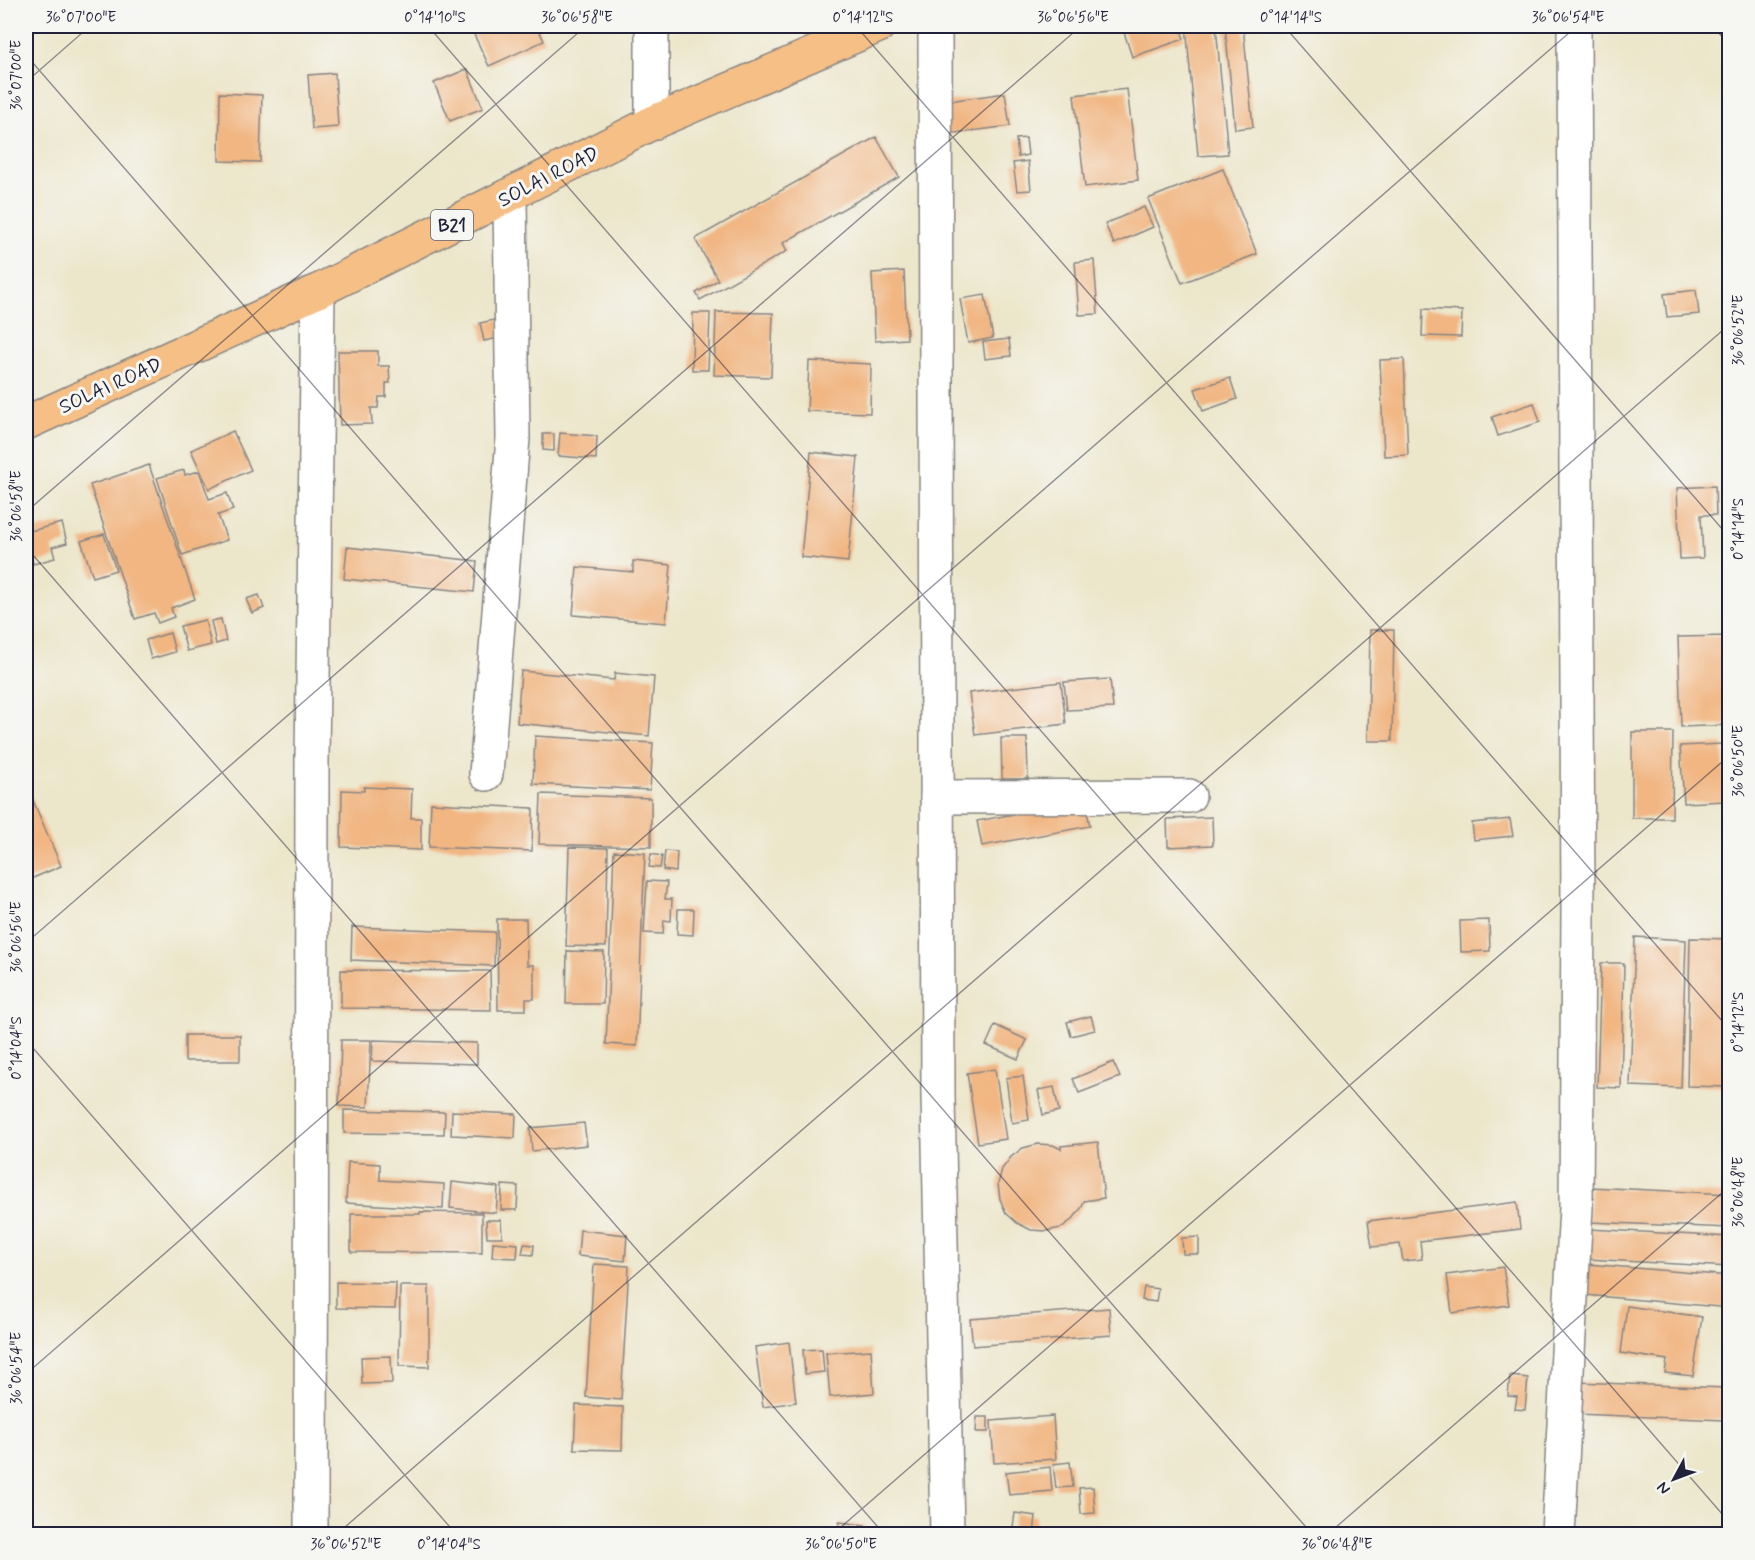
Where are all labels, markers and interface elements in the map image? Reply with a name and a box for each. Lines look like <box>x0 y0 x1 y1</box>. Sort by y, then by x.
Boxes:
text: 36°07'00"E <box>46 8 116 28</box>
text: 0°14'10"S <box>404 8 466 28</box>
text: 36°06'58"E <box>541 8 613 28</box>
text: 0°14'12"S <box>833 8 893 28</box>
text: 36°06'56"E <box>1037 8 1109 28</box>
text: 0°14'14"S <box>1260 8 1322 28</box>
text: 36°06'54"E <box>1532 8 1604 28</box>
text: 36°07'00"E <box>7 40 27 110</box>
street label: SOLAI ROAD <box>494 140 604 214</box>
road number: B21 <box>431 210 473 240</box>
text: 36°06'52"E <box>1729 294 1749 366</box>
street label: SOLAI ROAD <box>55 352 166 421</box>
text: 36°06'58"E <box>7 470 27 542</box>
text: 0°14'14"S <box>1729 498 1749 560</box>
text: 36°06'50"E <box>1729 725 1749 797</box>
text: 36°06'56"E <box>7 901 27 973</box>
text: 0°14'12"S <box>1729 992 1749 1052</box>
text: 0°14'04"S <box>7 1016 27 1080</box>
text: 36°06'48"E <box>1729 1156 1749 1228</box>
text: 36°06'54"E <box>7 1332 27 1404</box>
north arrow <box>1644 1449 1704 1509</box>
text: N <box>1652 1477 1675 1499</box>
text: 36°06'52"E <box>310 1535 382 1555</box>
text: 0°14'04"S <box>417 1535 481 1555</box>
text: 36°06'50"E <box>805 1535 877 1555</box>
text: 36°06'48"E <box>1301 1535 1373 1555</box>

